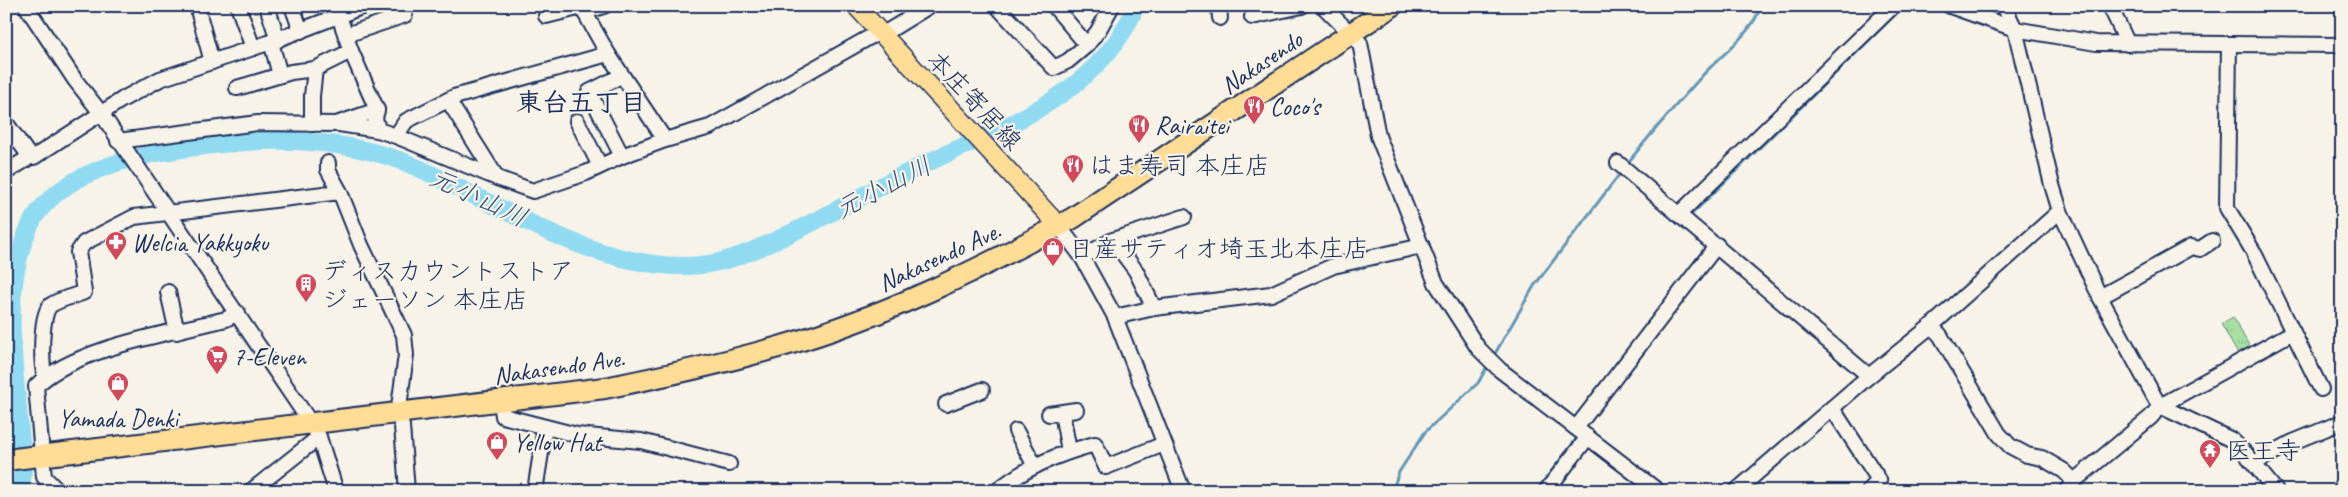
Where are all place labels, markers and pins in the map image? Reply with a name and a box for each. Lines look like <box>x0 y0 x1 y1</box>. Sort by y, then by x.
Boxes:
place label: Coco's <box>1270 91 1322 123</box>
restaurant icon: Coco's <box>1242 94 1266 125</box>
place label: Rairaitei <box>1155 110 1232 142</box>
restaurant icon: Rairaitei <box>1127 113 1151 144</box>
place label: はま寿司 本庄店 <box>1089 150 1270 182</box>
restaurant icon: はま寿司 本庄店 <box>1061 153 1085 184</box>
place label: Welcia Yakkyoku <box>132 227 270 259</box>
pharmacy icon: Welcia Yakkyoku <box>104 230 128 261</box>
place label: 日産サティオ埼玉北本庄店 <box>1069 233 1369 265</box>
shop icon: 日産サティオ埼玉北本庄店 <box>1041 236 1065 267</box>
place label: ディスカウントストア ジェーソン 本庄店 <box>322 255 574 316</box>
building icon: ディスカウントストア ジェーソン 本庄店 <box>294 272 318 303</box>
place label: 7-Eleven <box>233 341 307 373</box>
supermarket icon: 7-Eleven <box>205 344 229 375</box>
shop icon: Yamada Denki <box>106 371 130 402</box>
place label: Yamada Denki <box>58 403 181 435</box>
place label: Yellow Hat <box>513 427 604 459</box>
shop icon: Yellow Hat <box>485 430 509 461</box>
place label: 医王寺 <box>2226 435 2301 467</box>
temple icon: 医王寺 <box>2198 438 2222 469</box>

